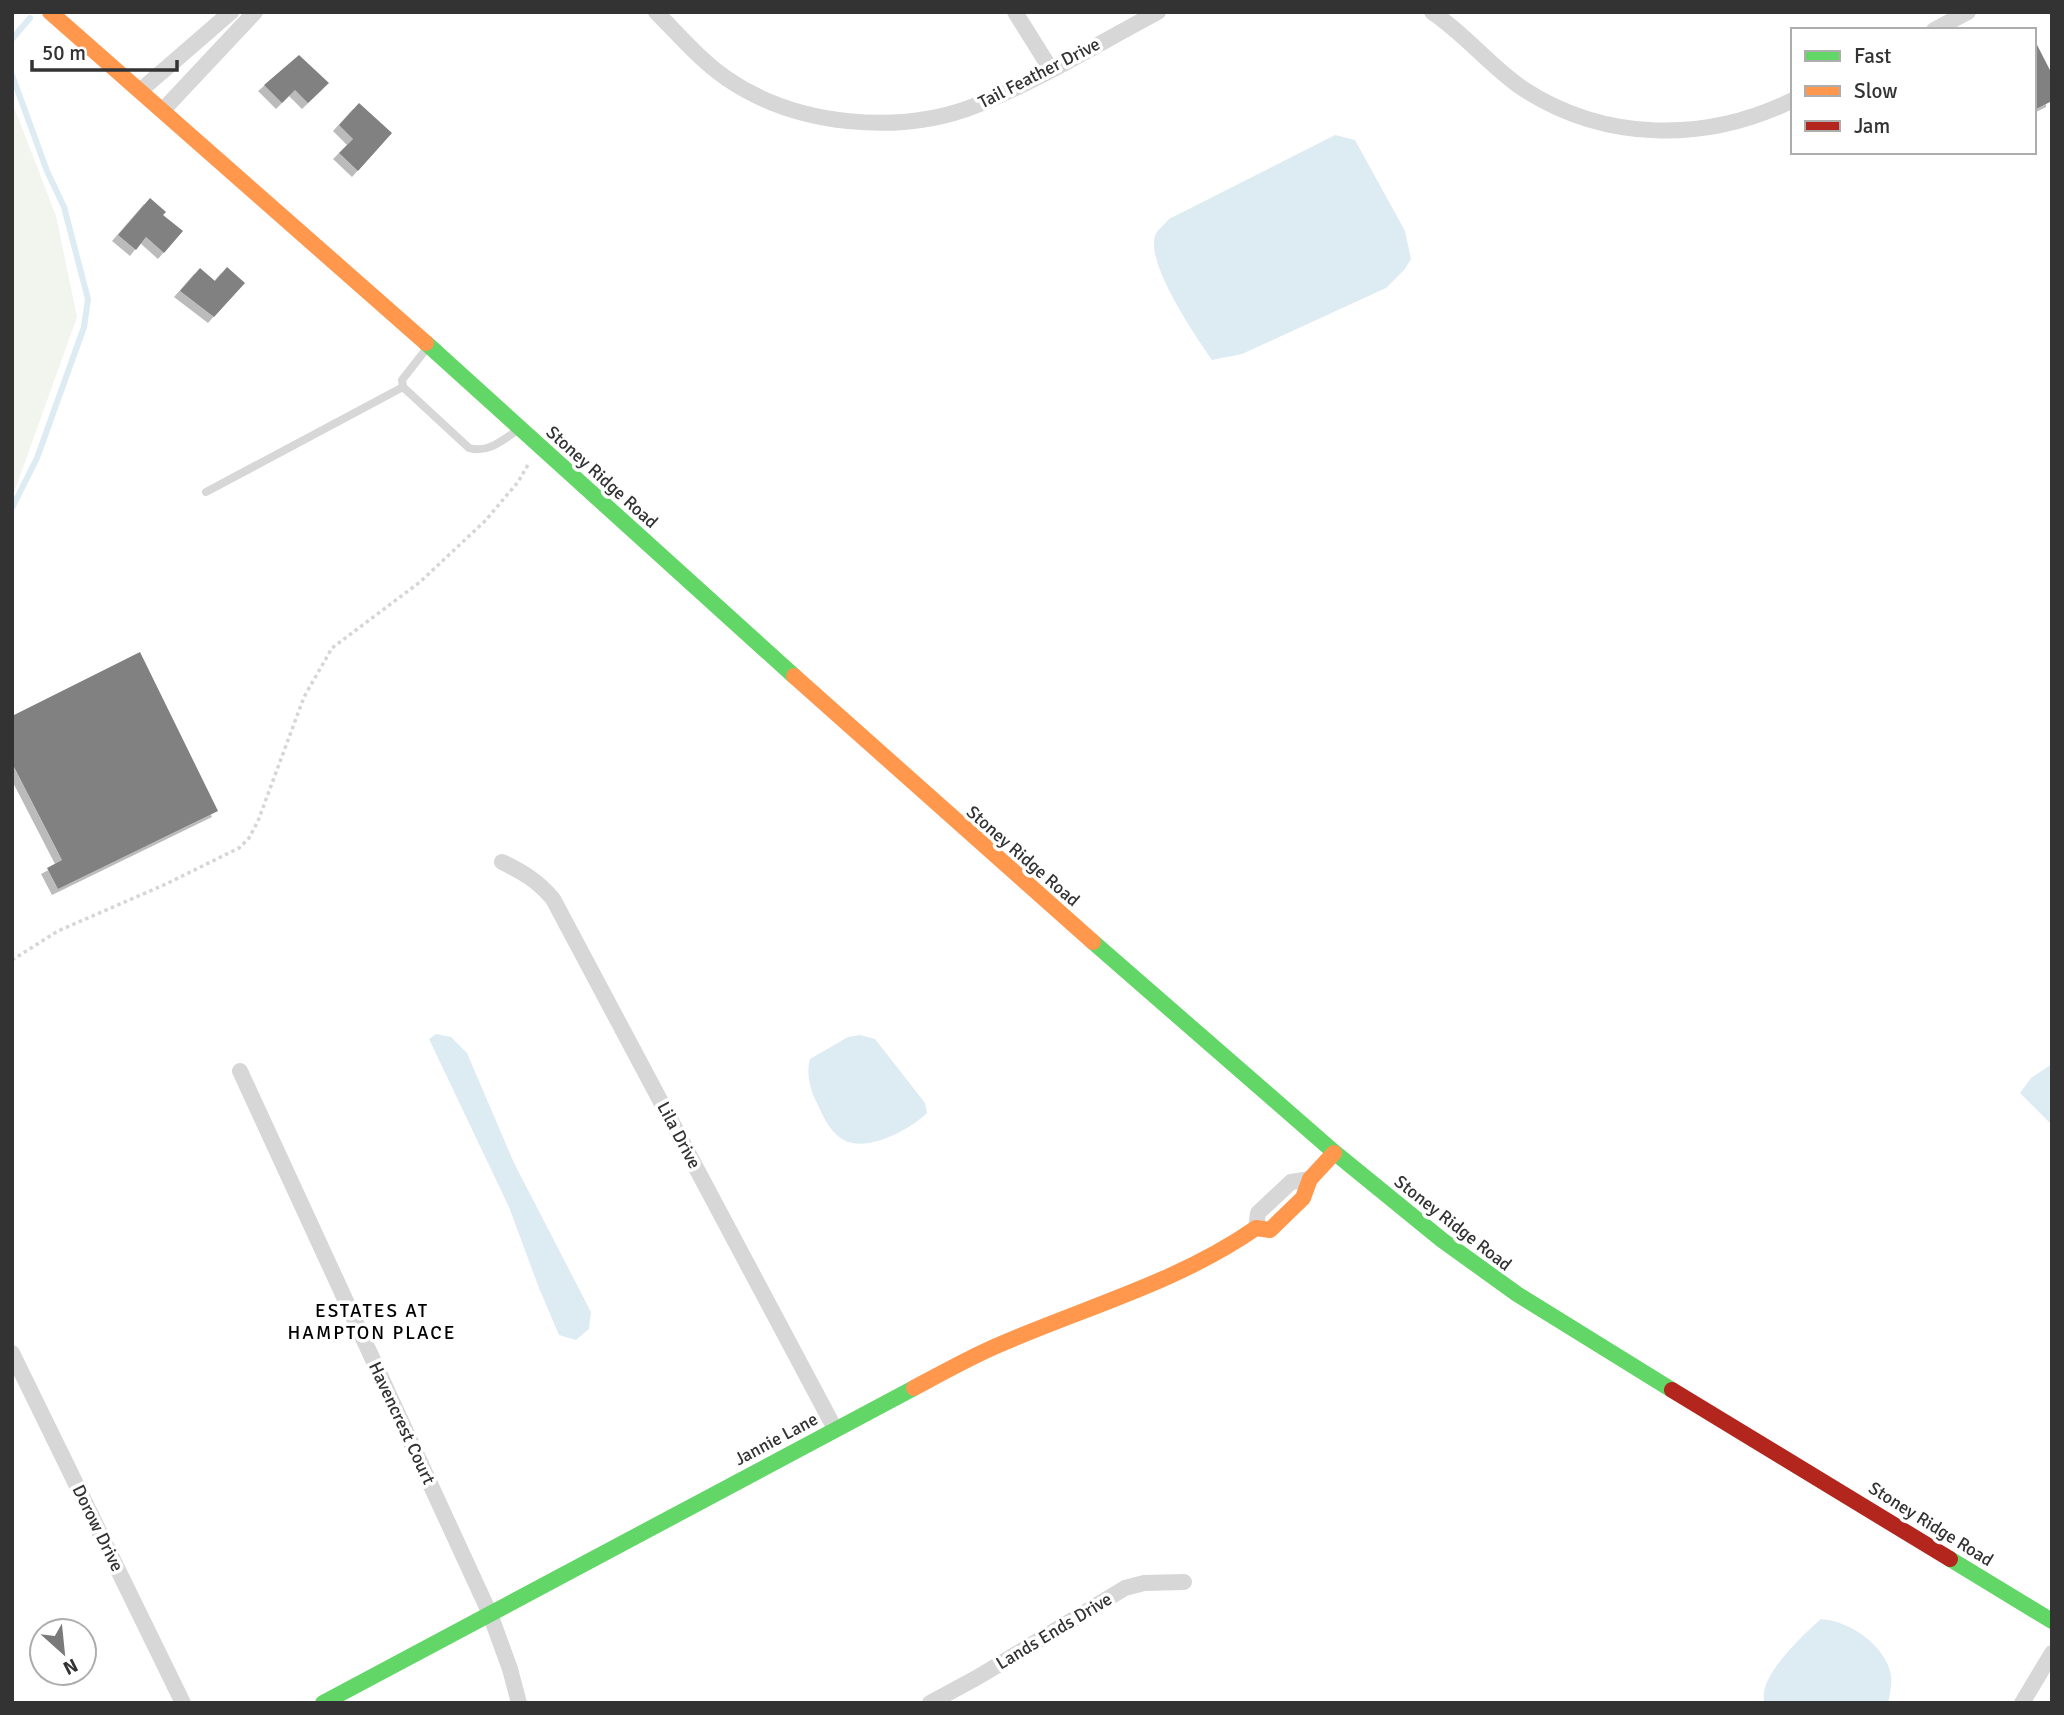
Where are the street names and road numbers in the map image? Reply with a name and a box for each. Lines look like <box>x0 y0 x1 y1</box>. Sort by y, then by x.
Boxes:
street label: Tail Feather Drive <box>974 33 1104 113</box>
street label: Stoney Ridge Road <box>542 421 662 533</box>
street label: Stoney Ridge Road <box>962 801 1084 911</box>
street label: Lila Drive <box>652 1098 706 1172</box>
street label: Stoney Ridge Road <box>1390 1170 1516 1276</box>
street label: Havencrest Court <box>364 1358 440 1488</box>
street label: Jannie Lane <box>730 1408 822 1470</box>
street label: Stoney Ridge Road <box>1865 1477 1997 1571</box>
street label: Dorow Drive <box>68 1481 128 1575</box>
street label: Lands Ends Drive <box>992 1588 1116 1674</box>

